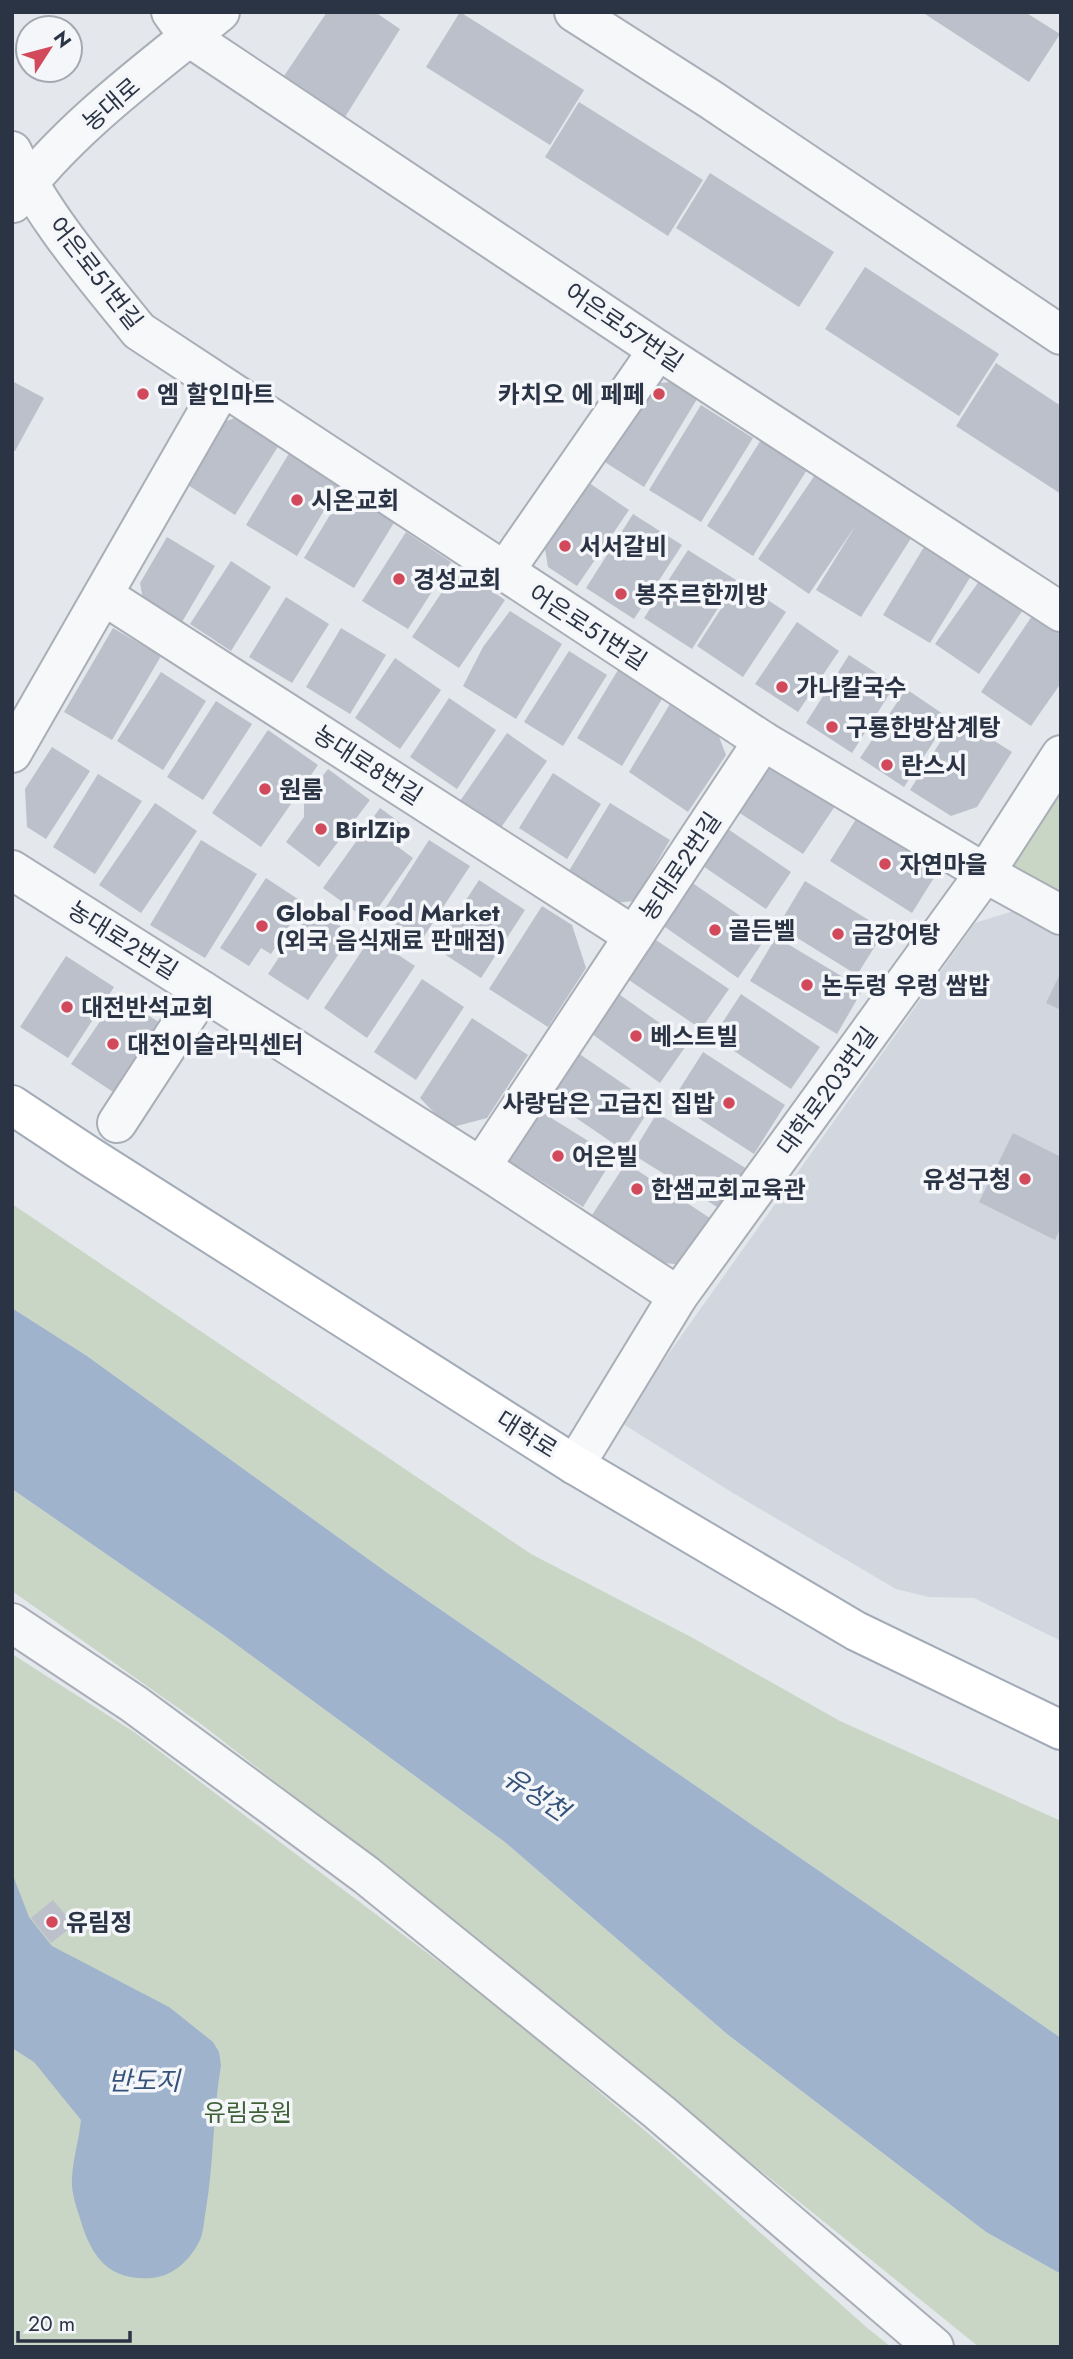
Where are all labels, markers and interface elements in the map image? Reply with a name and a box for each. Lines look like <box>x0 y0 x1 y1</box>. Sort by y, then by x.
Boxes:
north arrow <box>14 14 84 84</box>
text: N <box>47 25 78 53</box>
street label: 농대로 <box>75 69 147 139</box>
street label: 어은로51번길 <box>41 209 151 337</box>
street label: 어은로57번길 <box>558 274 690 380</box>
place label: 엠 할인마트 <box>157 377 275 412</box>
place label: 카치오 에 페페 <box>498 377 645 412</box>
marker: 엠 할인마트 <box>135 386 151 402</box>
marker: 카치오 에 페페 <box>651 386 667 402</box>
place label: 시온교회 <box>311 483 399 518</box>
marker: 시온교회 <box>289 492 305 508</box>
place label: 서서갈비 <box>579 529 667 564</box>
marker: 서서갈비 <box>557 538 573 554</box>
place label: 경성교회 <box>413 562 501 597</box>
marker: 경성교회 <box>391 571 407 587</box>
street label: 어은로51번길 <box>522 576 654 678</box>
place label: 봉주르한끼방 <box>635 577 767 612</box>
marker: 봉주르한끼방 <box>613 586 629 602</box>
place label: 가나칼국수 <box>796 670 906 705</box>
marker: 가나칼국수 <box>774 679 790 695</box>
place label: 구룡한방삼계탕 <box>846 710 1001 745</box>
street label: 농대로8번길 <box>307 717 429 813</box>
marker: 구룡한방삼계탕 <box>824 719 840 735</box>
place label: 란스시 <box>901 748 967 783</box>
marker: 란스시 <box>879 757 895 773</box>
place label: 원룸 <box>279 772 323 807</box>
marker: 원룸 <box>257 781 273 797</box>
street label: 농대로2번길 <box>631 805 729 927</box>
place label: BirlZip <box>335 812 410 847</box>
marker: BirlZip <box>313 821 329 837</box>
place label: 자연마을 <box>899 847 987 882</box>
marker: 자연마을 <box>877 856 893 872</box>
street label: 농대로2번길 <box>61 892 185 988</box>
place label: Global Food Market (외국 음식재료 판매점) <box>276 895 506 958</box>
place label: 골든벨 <box>729 913 795 948</box>
place label: 금강어탕 <box>852 917 940 952</box>
marker: Global Food Market (외국 음식재료 판매점) <box>254 918 270 934</box>
marker: 골든벨 <box>707 922 723 938</box>
marker: 금강어탕 <box>830 926 846 942</box>
place label: 논두렁 우렁 쌈밥 <box>821 968 990 1003</box>
marker: 논두렁 우렁 쌈밥 <box>799 977 815 993</box>
place label: 대전반석교회 <box>81 990 213 1025</box>
marker: 대전반석교회 <box>59 999 75 1015</box>
place label: 베스트빌 <box>650 1019 738 1054</box>
street label: 대학로203번길 <box>768 1019 886 1163</box>
place label: 대전이슬라믹센터 <box>127 1027 304 1062</box>
marker: 베스트빌 <box>628 1028 644 1044</box>
marker: 대전이슬라믹센터 <box>105 1036 121 1052</box>
place label: 사랑담은 고급진 집밥 <box>502 1086 715 1121</box>
marker: 사랑담은 고급진 집밥 <box>721 1095 737 1111</box>
place label: 어은빌 <box>572 1139 638 1174</box>
marker: 어은빌 <box>550 1148 566 1164</box>
place label: 유성구청 <box>923 1162 1011 1197</box>
marker: 유성구청 <box>1017 1171 1033 1187</box>
place label: 한샘교회교육관 <box>651 1172 806 1207</box>
marker: 한샘교회교육관 <box>629 1181 645 1197</box>
street label: 대학로 <box>490 1402 564 1466</box>
water label: 유성천 <box>496 1758 579 1832</box>
place label: 유림정 <box>66 1905 132 1940</box>
marker: 유림정 <box>44 1914 60 1930</box>
water label: 반도지 <box>108 2062 182 2100</box>
park label: 유림공원 <box>204 2095 292 2130</box>
scale bar <box>18 2300 130 2344</box>
text: 20 m <box>28 2309 75 2339</box>

